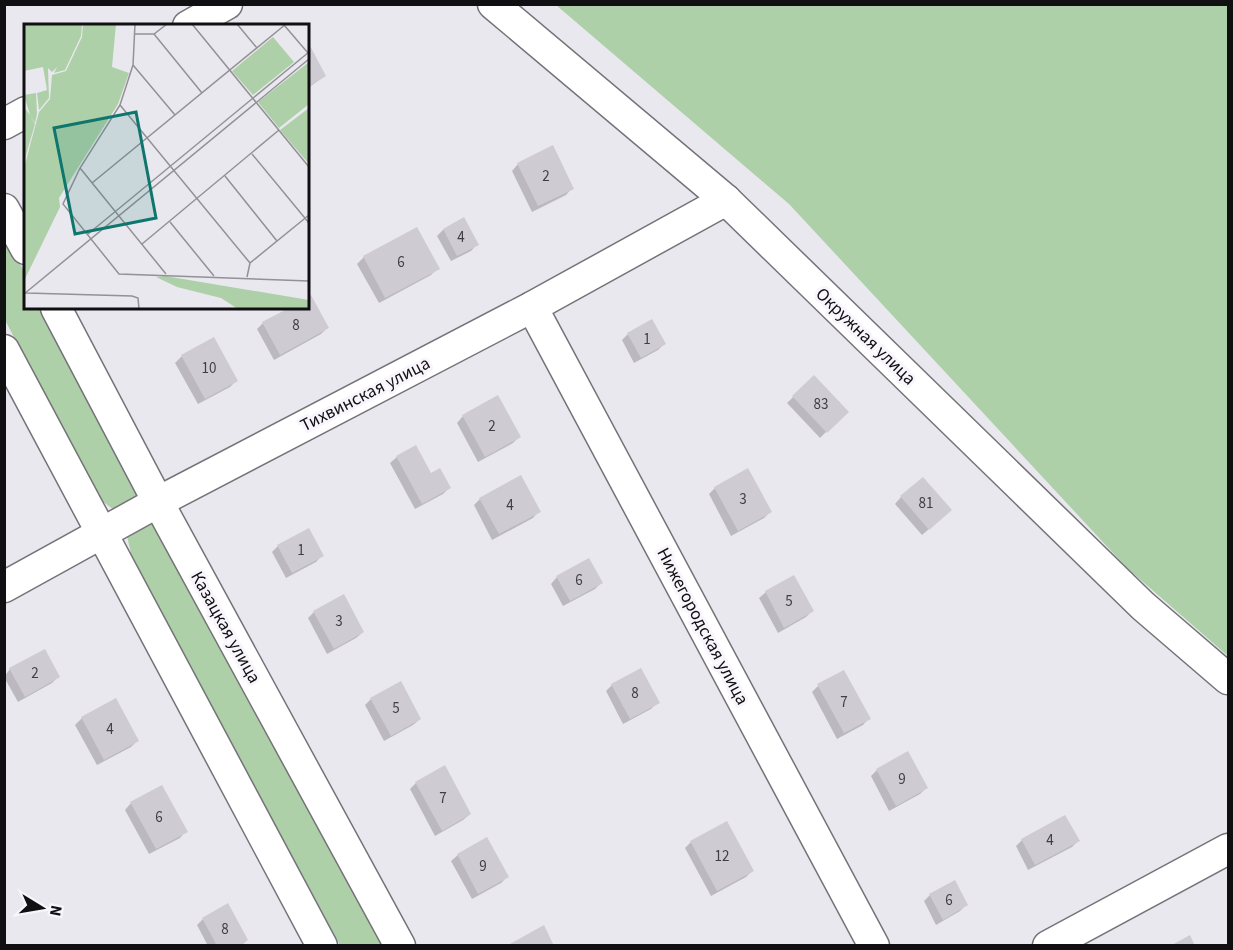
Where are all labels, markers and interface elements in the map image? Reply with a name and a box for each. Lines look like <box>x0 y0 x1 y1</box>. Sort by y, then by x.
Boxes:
inset map <box>24 24 309 309</box>
house number: 2 <box>542 166 550 187</box>
house number: 4 <box>457 227 465 248</box>
house number: 6 <box>397 252 405 273</box>
street label: Окружная улица <box>810 282 921 391</box>
house number: 8 <box>292 315 300 336</box>
house number: 1 <box>643 329 651 350</box>
street label: Тихвинская улица <box>296 351 434 438</box>
house number: 10 <box>202 358 216 379</box>
house number: 83 <box>814 394 828 415</box>
house number: 2 <box>488 416 496 437</box>
house number: 3 <box>739 489 747 510</box>
house number: 81 <box>919 493 933 514</box>
house number: 4 <box>506 495 514 516</box>
house number: 1 <box>297 540 305 561</box>
street label: Нижегородская улица <box>651 543 755 709</box>
street label: Казацкая улица <box>184 567 267 688</box>
house number: 6 <box>575 570 583 591</box>
house number: 5 <box>785 591 793 612</box>
house number: 3 <box>335 611 343 632</box>
house number: 2 <box>31 663 39 684</box>
house number: 8 <box>631 683 639 704</box>
house number: 7 <box>840 692 848 713</box>
house number: 5 <box>392 698 400 719</box>
house number: 4 <box>106 719 114 740</box>
house number: 9 <box>898 769 906 790</box>
house number: 7 <box>439 788 447 809</box>
house number: 6 <box>155 807 163 828</box>
house number: 4 <box>1046 830 1054 851</box>
house number: 12 <box>715 846 729 867</box>
house number: 9 <box>479 856 487 877</box>
north arrow <box>12 878 72 938</box>
house number: 6 <box>945 890 953 911</box>
text: N <box>44 903 68 918</box>
house number: 8 <box>221 919 229 940</box>

